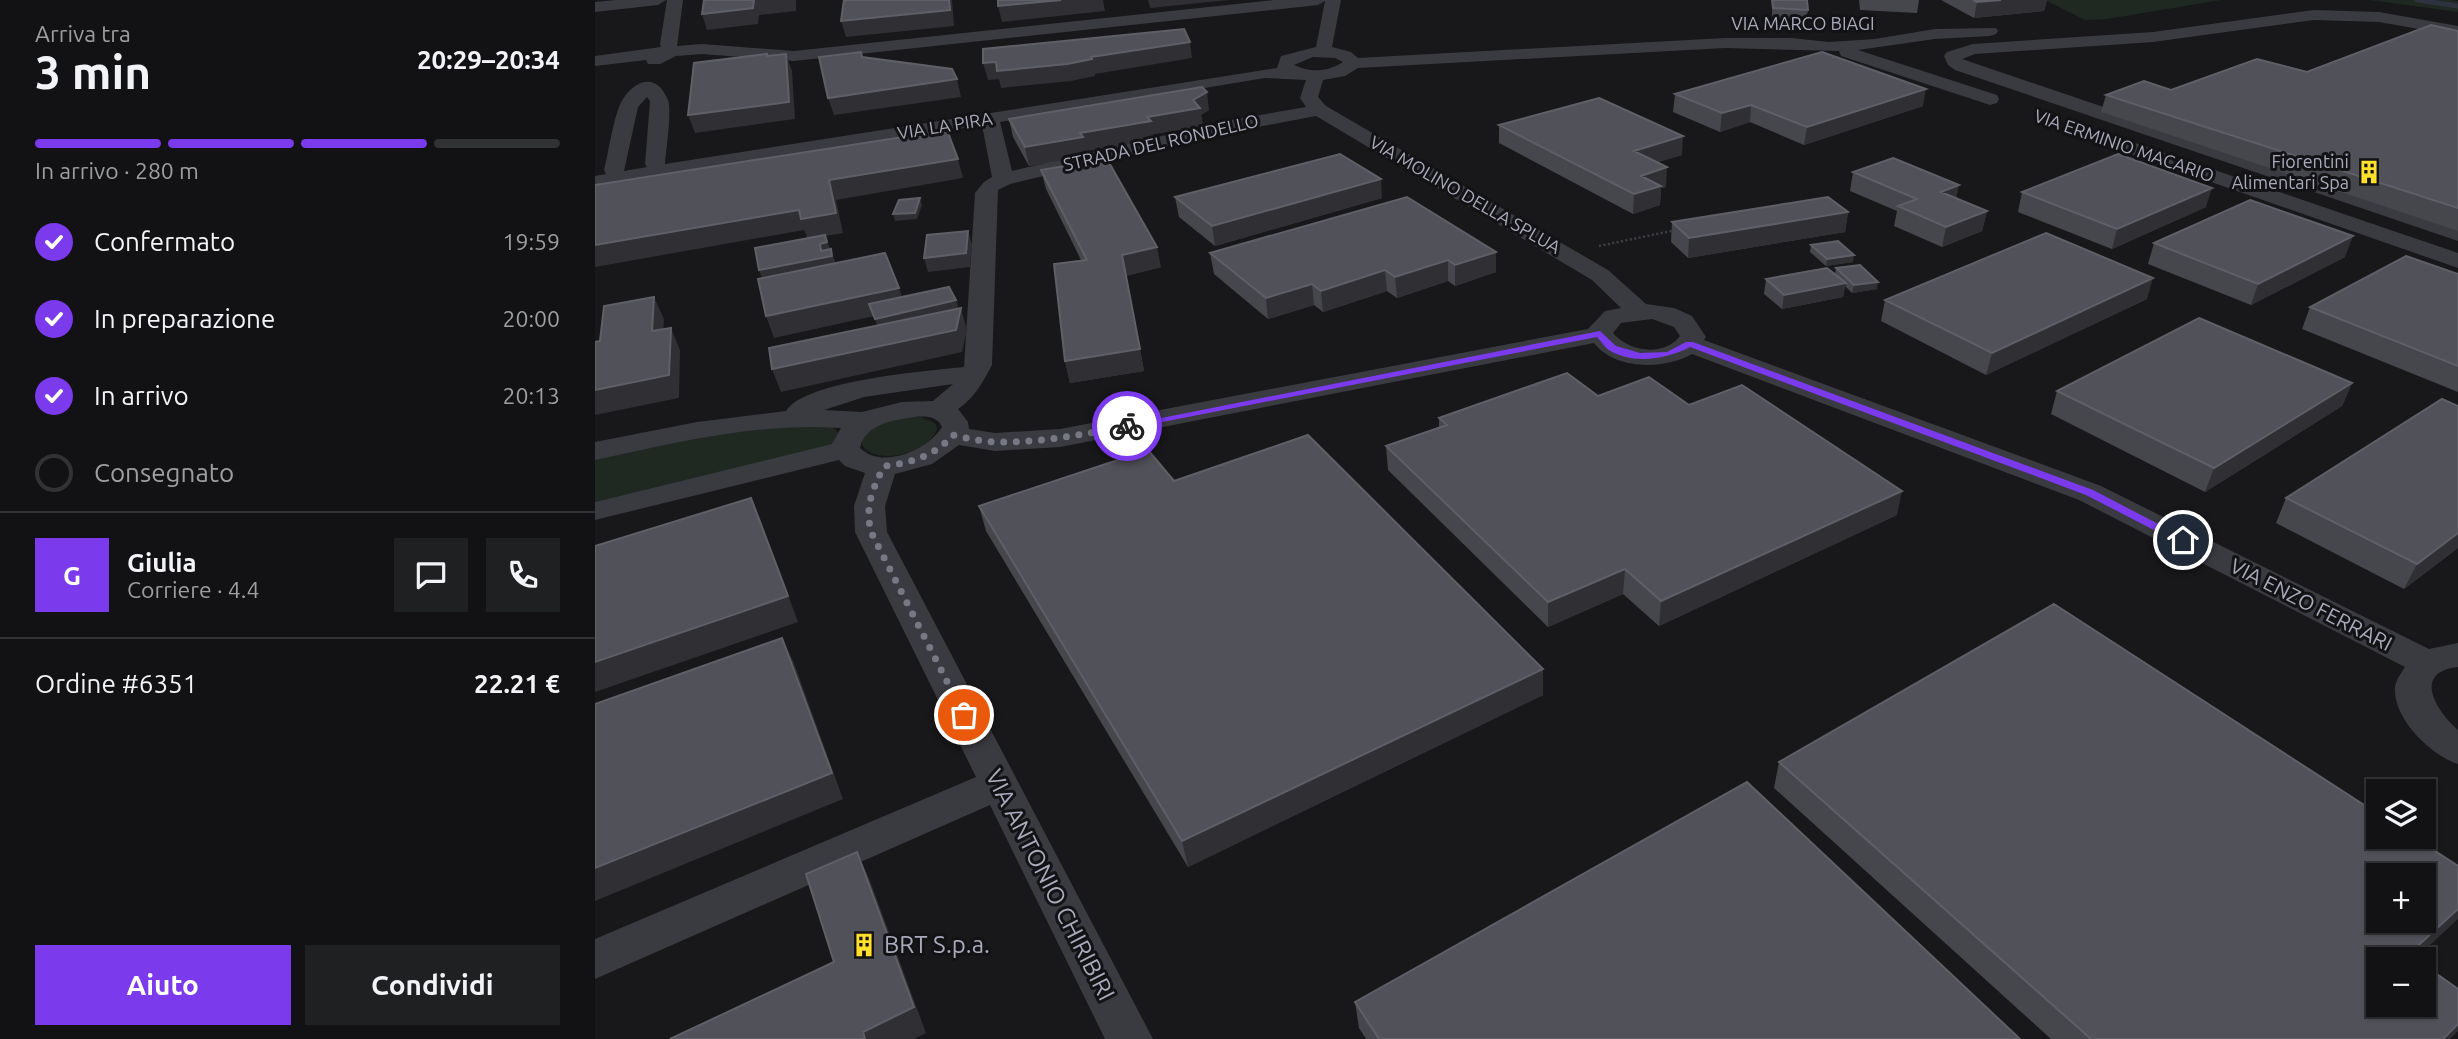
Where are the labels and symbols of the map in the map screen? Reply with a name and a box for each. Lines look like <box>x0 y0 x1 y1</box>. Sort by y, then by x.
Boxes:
street label: VIA MARCO BIAGI <box>1731 13 1875 33</box>
street label: VIA ERMINIO MACARIO <box>2032 105 2217 185</box>
street label: VIA LA PIRA <box>896 108 994 142</box>
street label: STRADA DEL RONDELLO <box>1061 110 1260 174</box>
street label: VIA MOLINO DELLA SPLUA <box>1367 131 1565 257</box>
place label: Fiorentini Alimentari Spa <box>2232 151 2349 192</box>
building icon: Fiorentini Alimentari Spa <box>2355 158 2383 186</box>
courier <box>1092 391 1162 461</box>
pin <box>2153 510 2213 570</box>
street label: VIA ENZO FERRARI <box>2227 553 2396 655</box>
pin <box>934 685 994 745</box>
street label: VIA ANTONIO CHIRIBIRI <box>980 765 1120 1005</box>
building icon: BRT S.p.a. <box>850 931 878 959</box>
place label: BRT S.p.a. <box>884 931 990 958</box>

